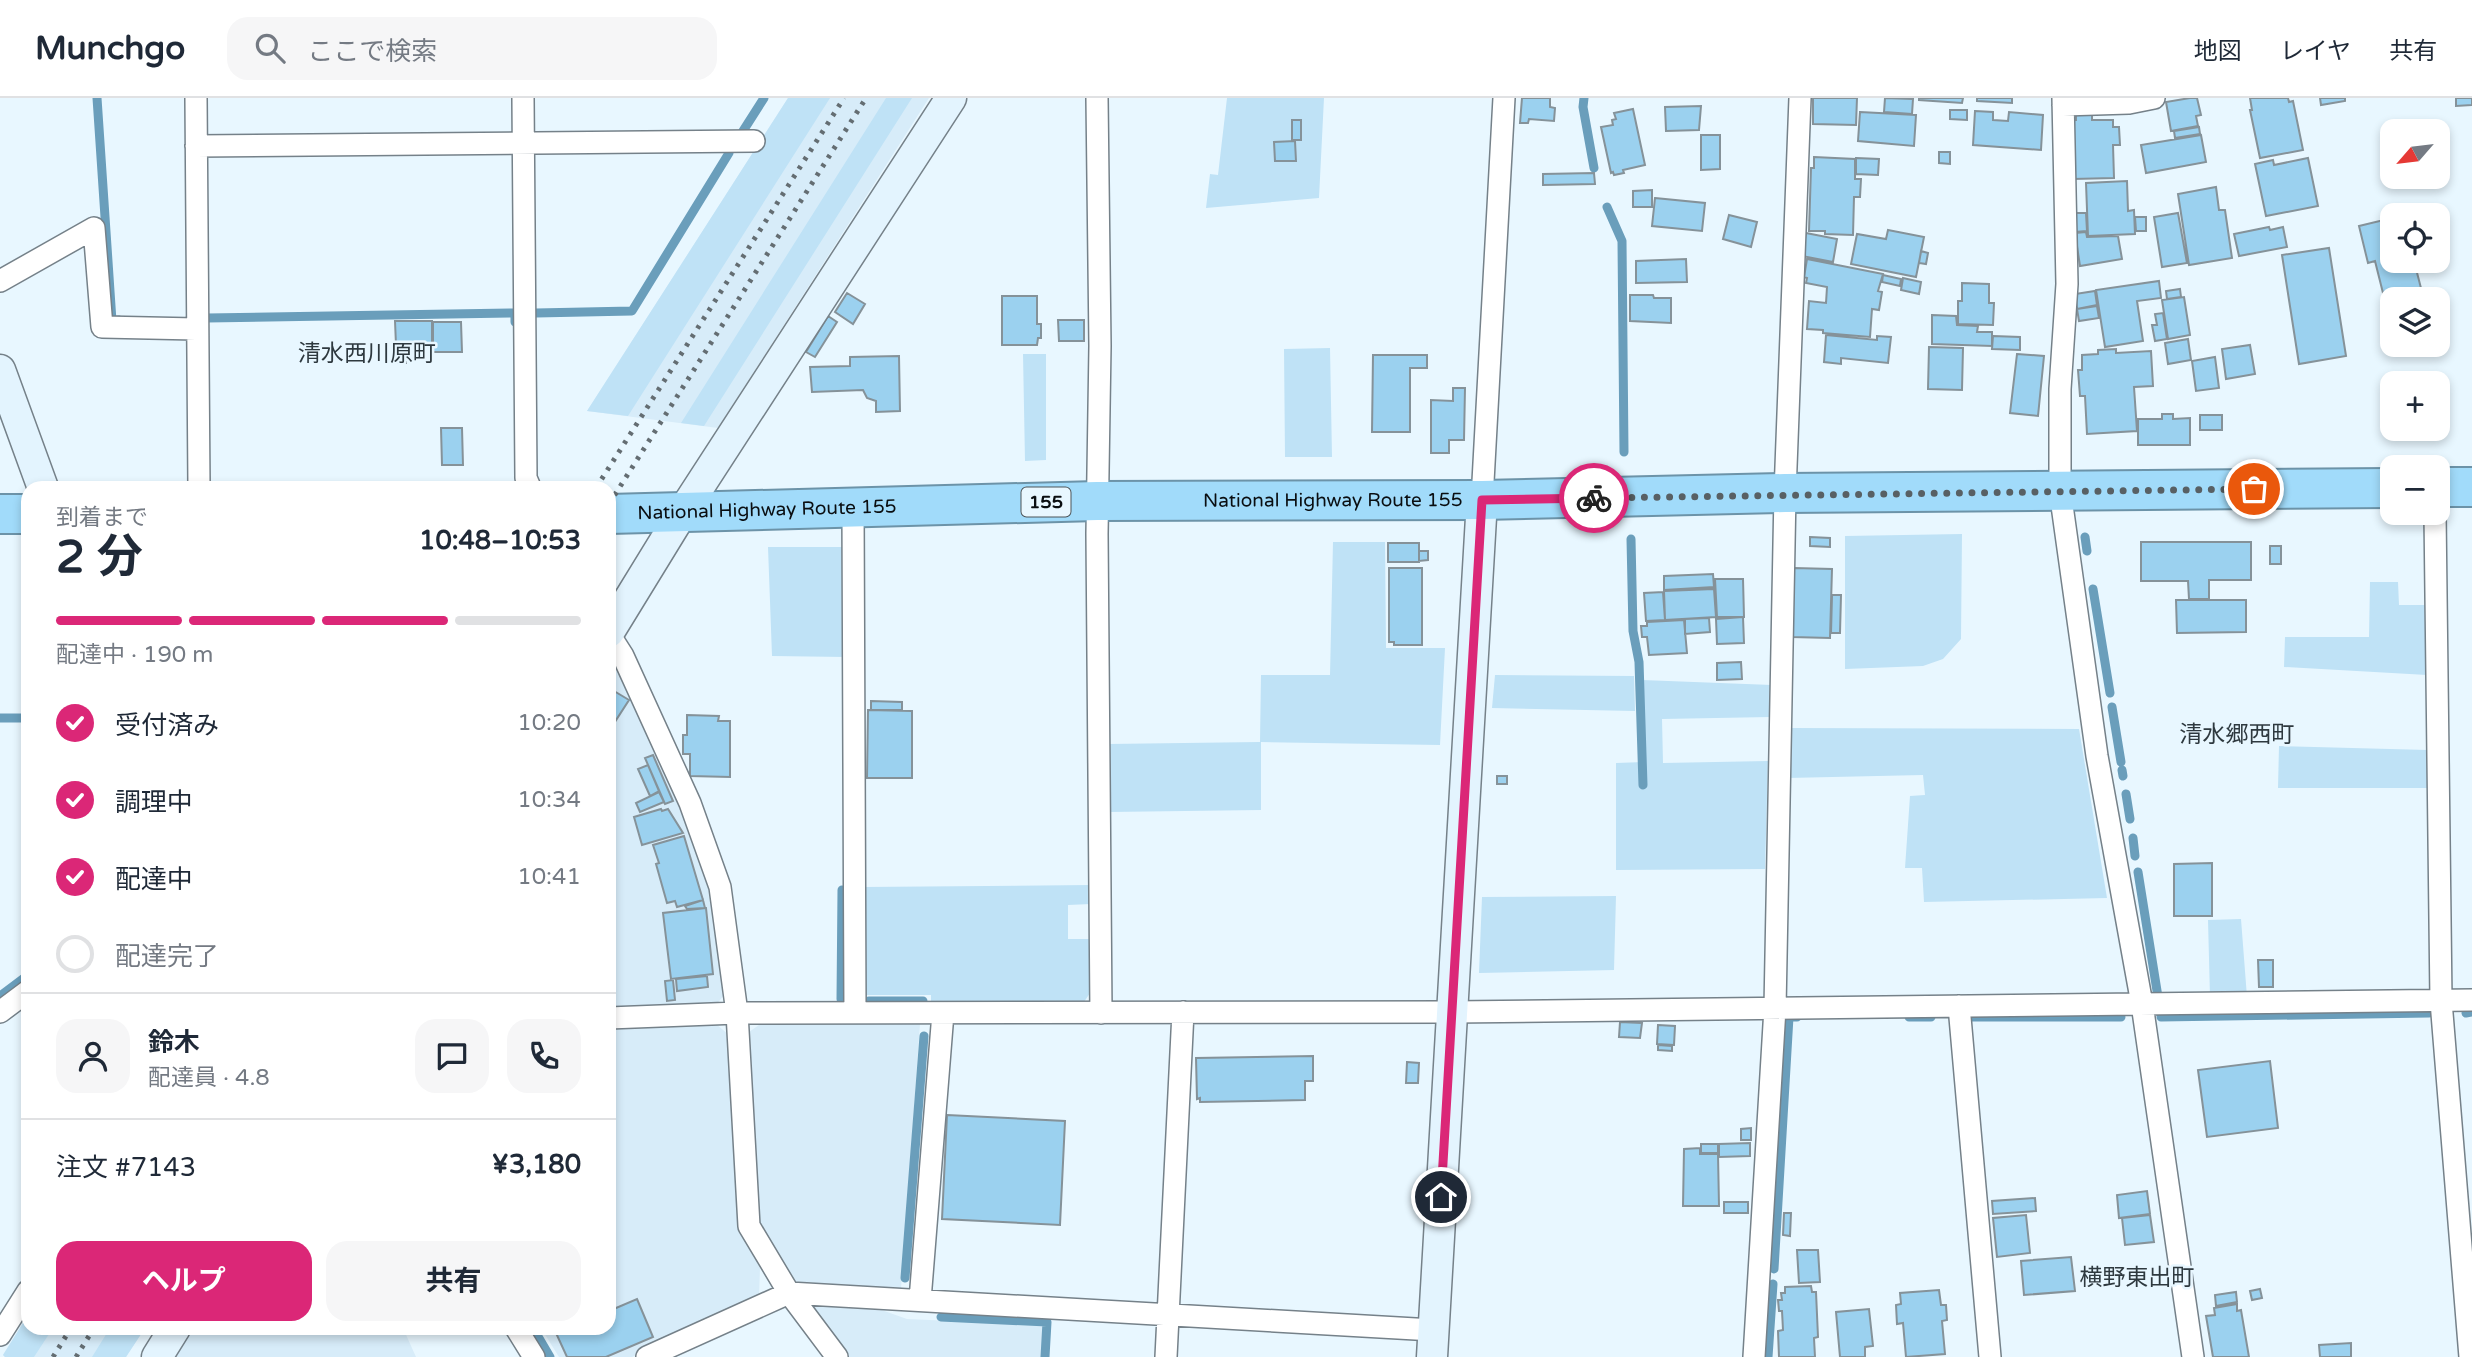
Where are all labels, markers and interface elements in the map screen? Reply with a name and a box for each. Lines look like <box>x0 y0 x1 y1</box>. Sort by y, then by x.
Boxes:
search box <box>227 17 717 80</box>
text: Munchgo <box>35 29 185 68</box>
icon: search <box>251 29 289 67</box>
text: ここで検索 <box>307 36 437 67</box>
text: 地図 <box>2194 37 2242 66</box>
text: レイヤ <box>2280 37 2351 66</box>
text: 共有 <box>2389 37 2437 66</box>
north arrow <box>2380 119 2450 189</box>
map controls <box>2380 119 2450 525</box>
button: locate <box>2380 203 2450 273</box>
button: layers <box>2380 287 2450 357</box>
district label: 清水西川原町 <box>298 340 436 368</box>
button: + <box>2380 371 2450 441</box>
button: − <box>2380 455 2450 525</box>
pin <box>2224 459 2284 519</box>
courier <box>1559 463 1629 533</box>
icon: bag <box>2235 470 2273 508</box>
icon: bike <box>1575 479 1613 517</box>
road number: 155 <box>1021 488 1070 516</box>
street label: National Highway Route 155 <box>1203 489 1463 512</box>
street label: National Highway Route 155 <box>637 495 897 524</box>
text: 到着まで <box>56 504 148 532</box>
text: 10:48–10:53 <box>419 525 581 556</box>
text: 2 分 <box>56 530 143 585</box>
text: 配達中 · 190 m <box>56 641 213 669</box>
icon: check <box>56 704 94 742</box>
text: 10:20 <box>517 709 581 737</box>
text: 受付済み <box>115 710 219 741</box>
district label: 清水郷西町 <box>2180 721 2295 749</box>
icon: check <box>56 781 94 819</box>
text: 10:34 <box>517 786 581 814</box>
text: 調理中 <box>115 787 193 818</box>
icon: check <box>56 858 94 896</box>
text: 10:41 <box>517 863 581 891</box>
text: 配達中 <box>115 864 193 895</box>
text: 配達完了 <box>115 941 219 972</box>
button: person <box>56 1019 130 1093</box>
button: chat <box>415 1019 489 1093</box>
button: phone <box>507 1019 581 1093</box>
text: 鈴木 <box>148 1027 200 1058</box>
text: 配達員 · 4.8 <box>148 1064 270 1092</box>
text: ¥3,180 <box>492 1149 581 1180</box>
text: 注文 #7143 <box>56 1152 196 1183</box>
pin <box>1411 1167 1471 1227</box>
icon: home <box>1422 1178 1460 1216</box>
button: ヘルプ <box>56 1241 312 1321</box>
button: 共有 <box>326 1241 581 1321</box>
district label: 横野東出町 <box>2080 1264 2195 1292</box>

